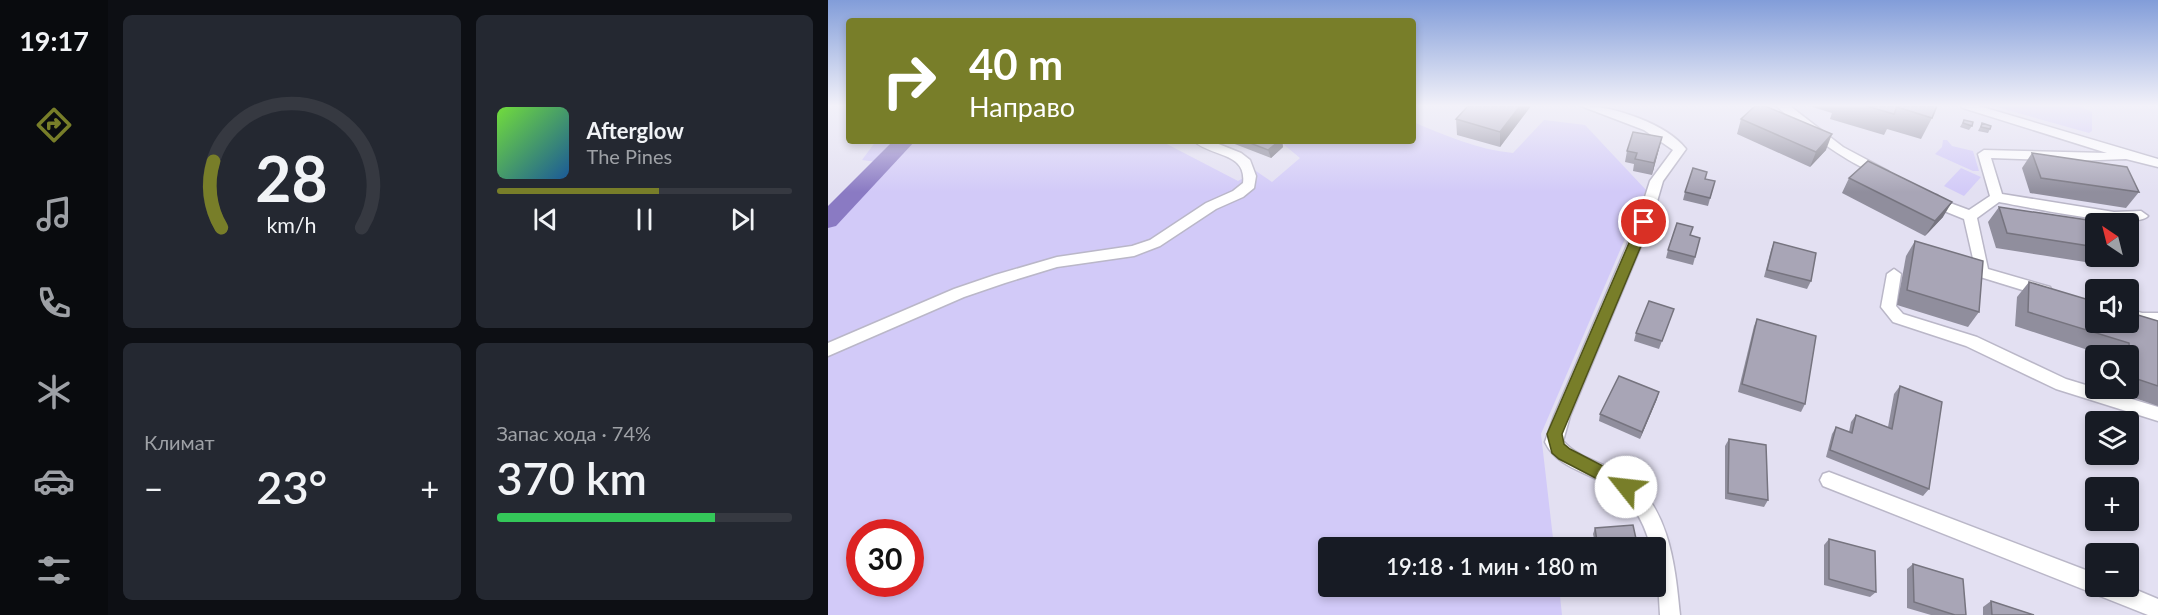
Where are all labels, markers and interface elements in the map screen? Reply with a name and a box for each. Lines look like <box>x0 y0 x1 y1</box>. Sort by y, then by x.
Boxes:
text: 19:17 <box>19 24 89 57</box>
text: 40 m <box>969 39 1063 89</box>
icon: right <box>870 42 948 120</box>
text: Направо <box>969 90 1075 123</box>
icon: directions <box>33 104 75 146</box>
text: Afterglow <box>587 117 684 144</box>
text: 28 <box>256 141 328 216</box>
text: The Pines <box>587 144 672 168</box>
icon: music <box>33 193 75 235</box>
pin <box>1618 196 1669 247</box>
icon: previous <box>529 203 562 236</box>
icon: pause <box>628 203 661 236</box>
icon: next <box>726 203 759 236</box>
icon: arrive <box>1627 205 1660 238</box>
text: km/h <box>267 213 317 239</box>
north arrow <box>2085 213 2139 267</box>
map controls <box>2085 213 2139 597</box>
button: sound <box>2085 279 2139 333</box>
icon: phone <box>33 282 75 324</box>
button: search <box>2085 345 2139 399</box>
icon: climate <box>33 371 75 413</box>
button: layers <box>2085 411 2139 465</box>
text: Запас хода · 74% <box>497 421 651 445</box>
text: Климат <box>144 430 215 454</box>
text: 370 km <box>497 451 647 505</box>
position arrow <box>1594 455 1658 519</box>
icon: car <box>33 460 75 502</box>
text: 23° <box>256 460 327 514</box>
text: − <box>144 468 163 508</box>
text: + <box>420 468 439 508</box>
button: + <box>2085 477 2139 531</box>
speed limit sign: 30 <box>846 519 924 597</box>
button: − <box>2085 543 2139 597</box>
icon: filters <box>33 549 75 591</box>
text: 19:18 · 1 мин · 180 m <box>1386 553 1598 580</box>

